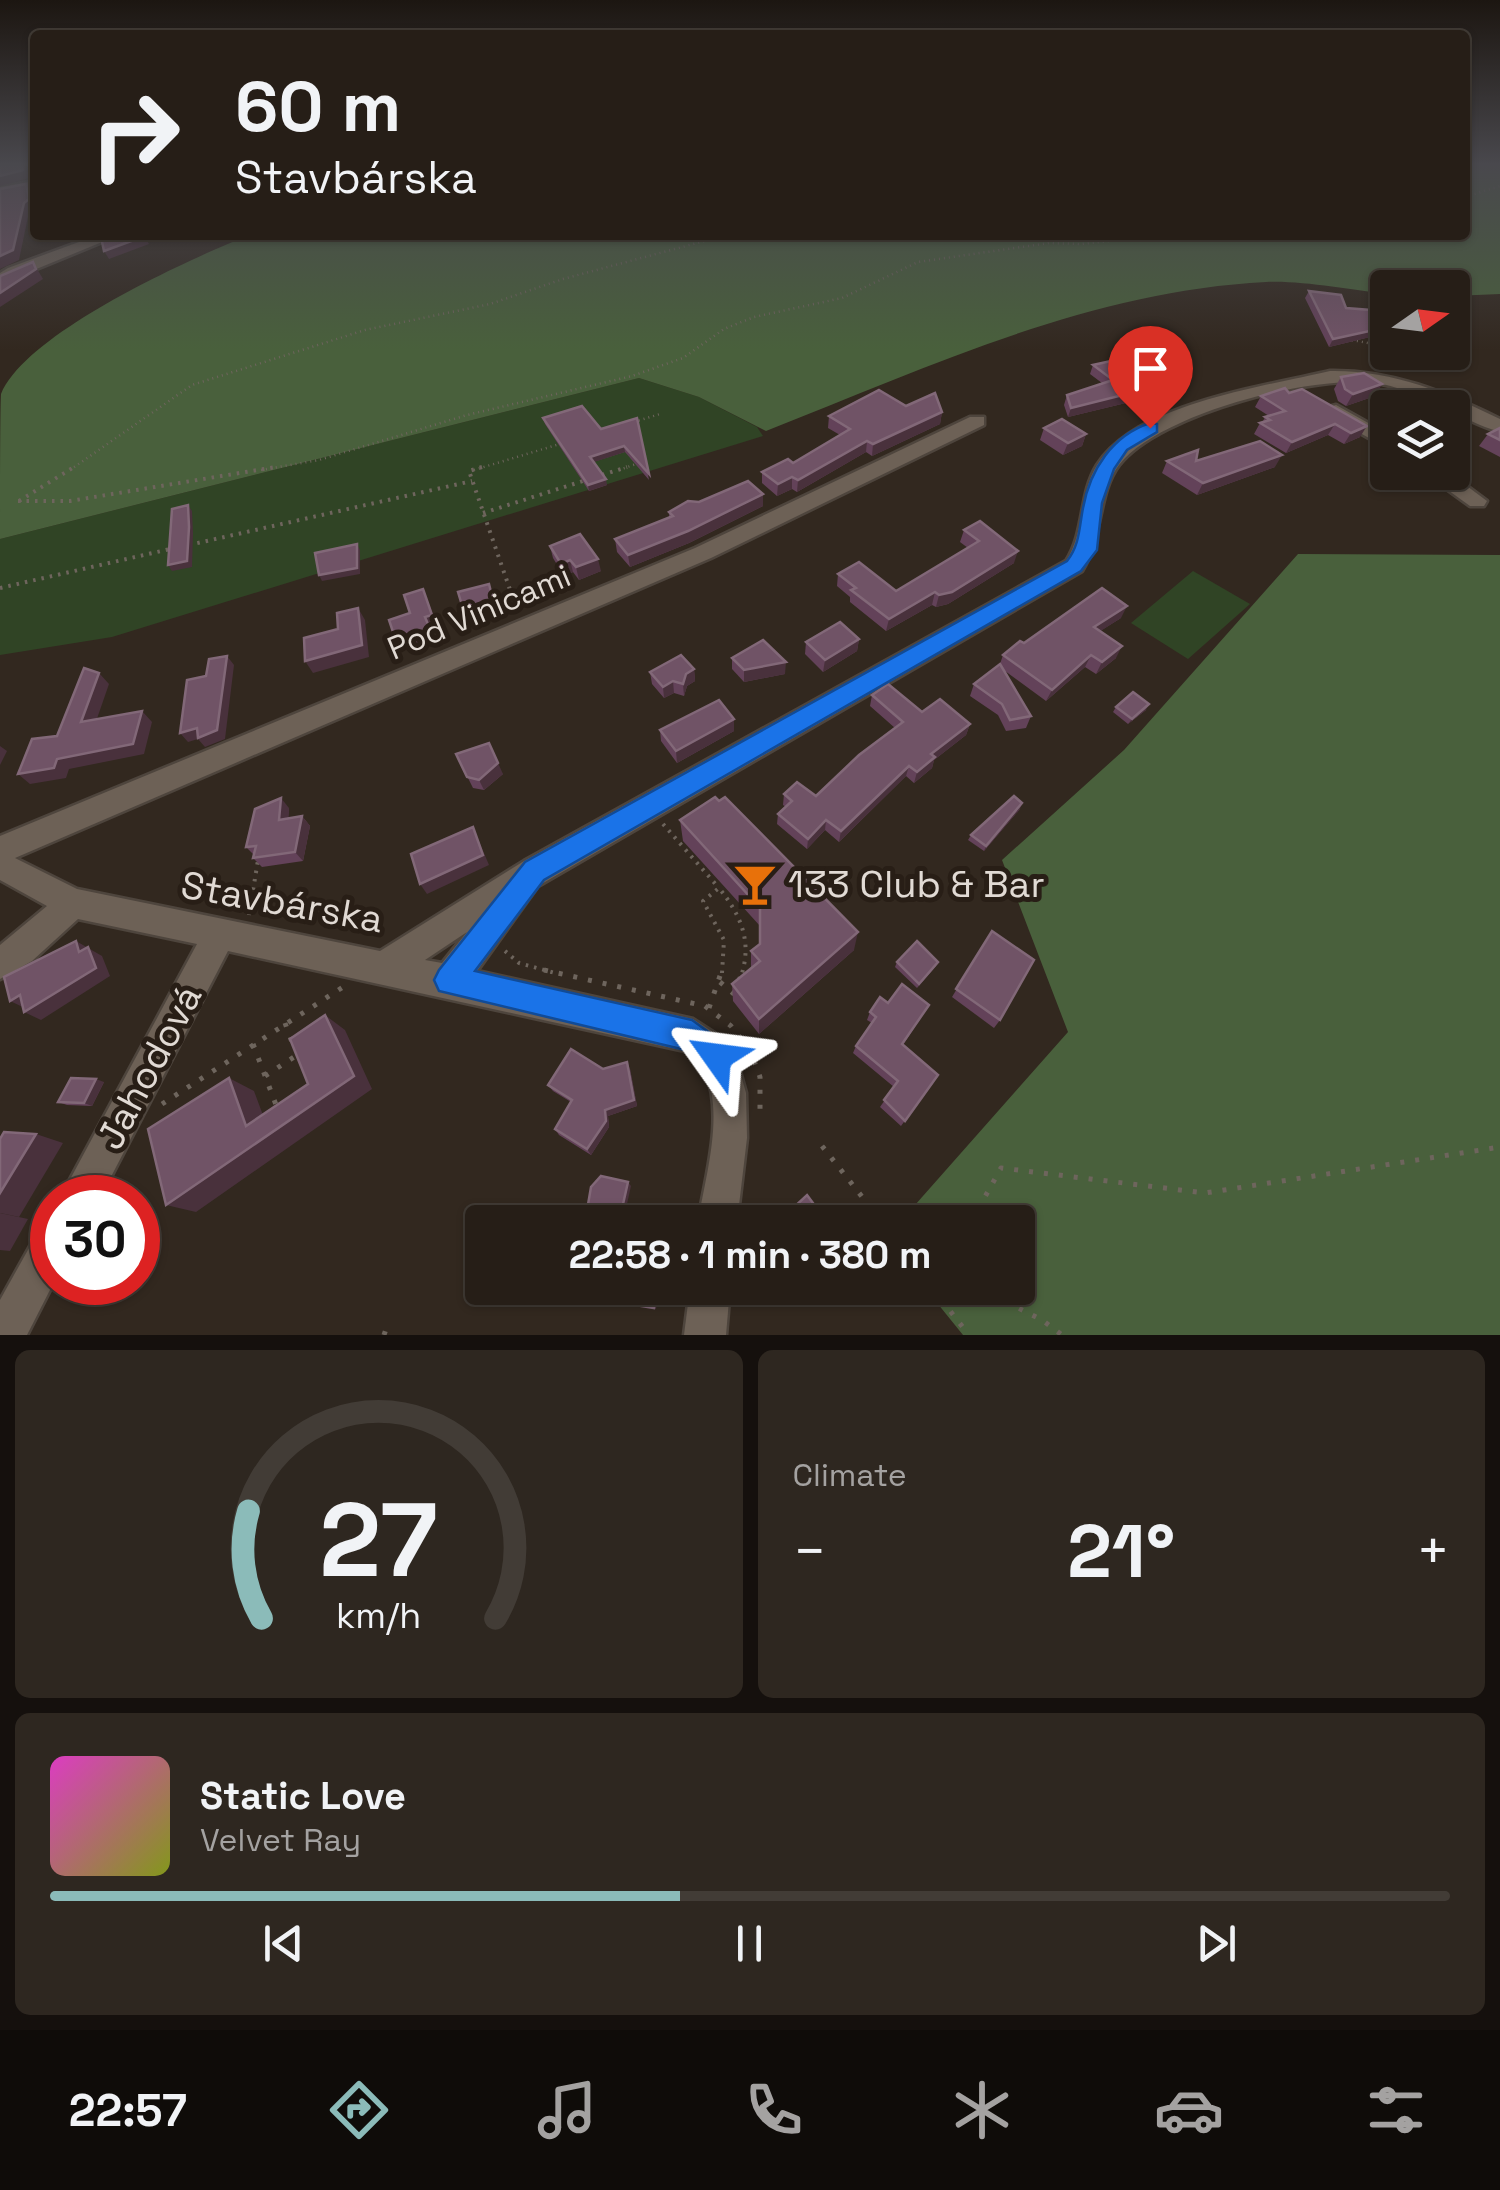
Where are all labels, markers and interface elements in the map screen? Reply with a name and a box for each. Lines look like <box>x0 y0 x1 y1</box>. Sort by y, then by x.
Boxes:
text: 60 m <box>235 62 401 151</box>
icon: right <box>70 70 200 200</box>
text: Stavbárska <box>235 149 477 206</box>
north arrow <box>1370 270 1470 370</box>
map controls <box>1370 270 1470 490</box>
pin <box>1108 326 1193 429</box>
icon: arrive <box>1123 341 1178 396</box>
button: layers <box>1370 390 1470 490</box>
street label: Pod Vinicami <box>381 556 577 668</box>
bar icon: 133 Club & Bar <box>731 860 779 908</box>
place label: 133 Club & Bar <box>788 860 1045 908</box>
street label: Stavbárska <box>177 861 387 943</box>
street label: Jahodová <box>86 977 212 1157</box>
position arrow <box>665 1005 769 1109</box>
speed limit sign: 30 <box>30 1175 160 1305</box>
text: 22:58 · 1 min · 380 m <box>569 1231 931 1279</box>
text: Climate <box>793 1455 907 1495</box>
text: 27 <box>320 1474 438 1606</box>
text: 21° <box>1067 1503 1175 1599</box>
text: − <box>793 1516 827 1586</box>
text: + <box>1416 1516 1450 1586</box>
text: km/h <box>336 1593 421 1638</box>
text: Static Love <box>200 1772 406 1820</box>
text: Velvet Ray <box>200 1820 361 1860</box>
icon: previous <box>256 1916 311 1971</box>
icon: pause <box>722 1916 777 1971</box>
icon: next <box>1189 1916 1244 1971</box>
icon: directions <box>324 2075 394 2145</box>
icon: music <box>532 2075 602 2145</box>
icon: phone <box>739 2075 809 2145</box>
icon: climate <box>947 2075 1017 2145</box>
icon: car <box>1154 2075 1224 2145</box>
icon: filters <box>1361 2075 1431 2145</box>
text: 22:57 <box>69 2082 187 2139</box>

